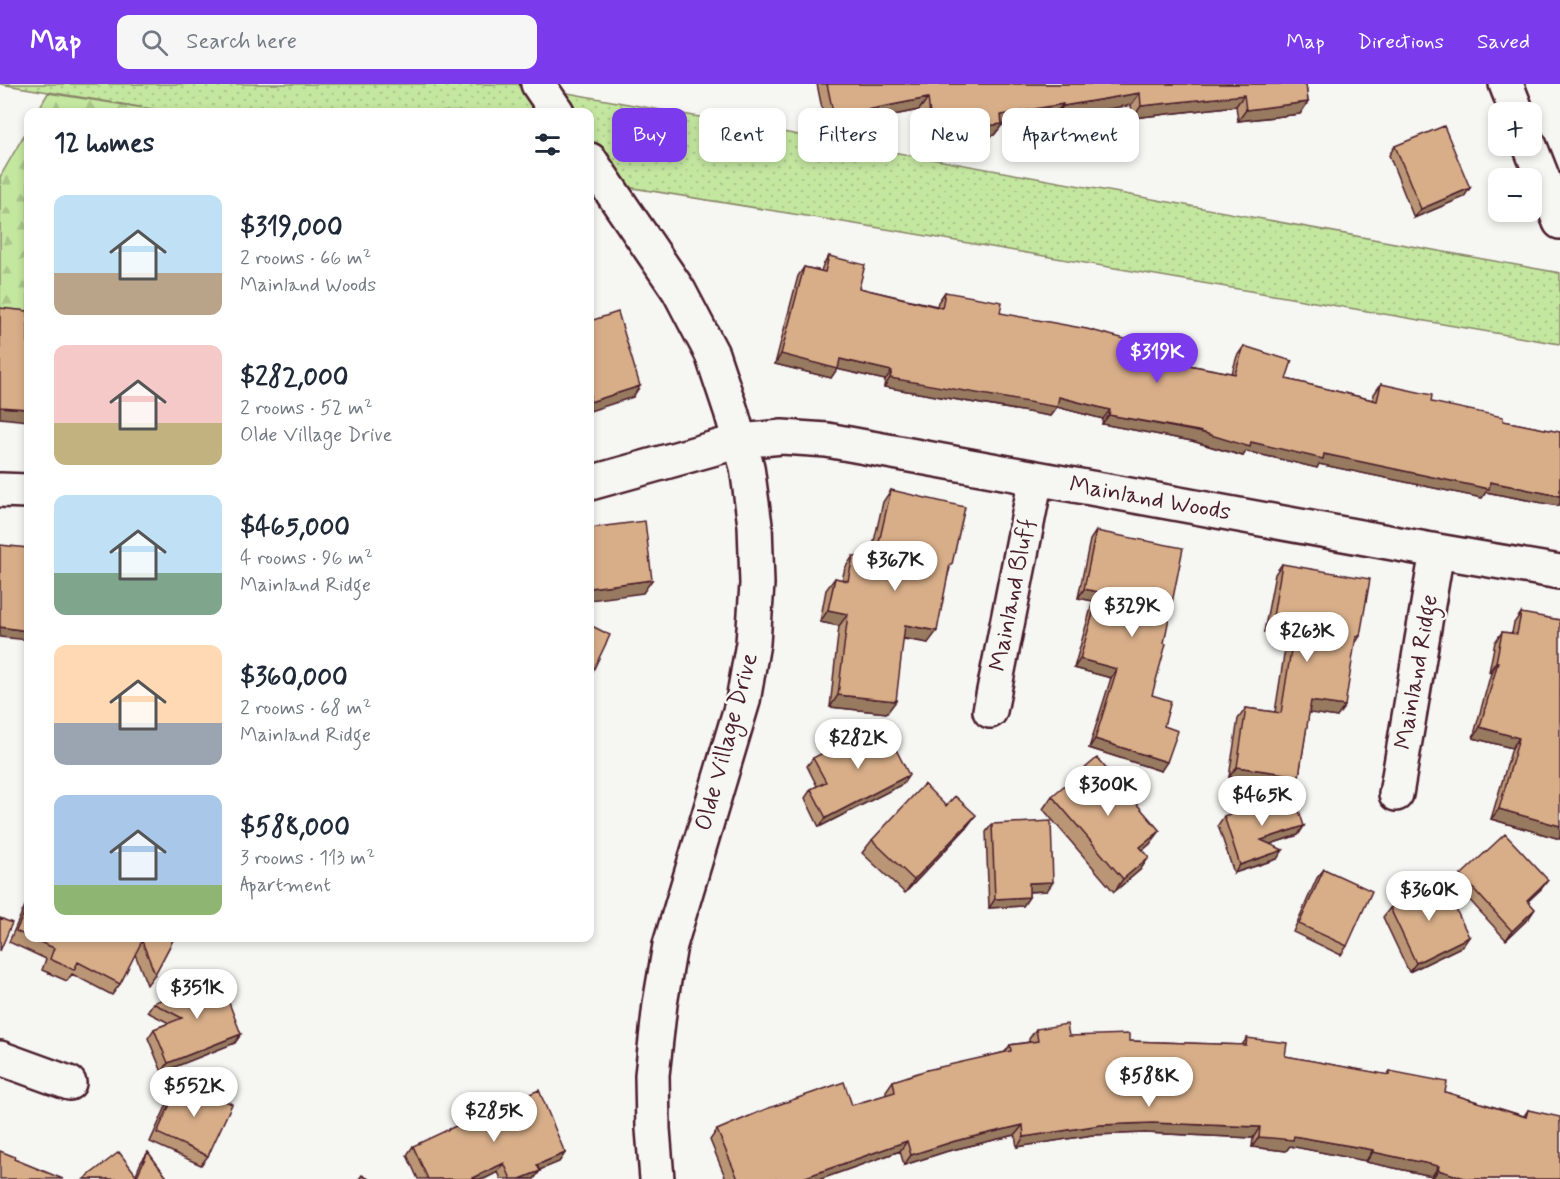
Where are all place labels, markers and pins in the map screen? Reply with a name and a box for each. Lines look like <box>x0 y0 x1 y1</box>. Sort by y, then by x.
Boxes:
pin: $319K <box>1115 333 1199 384</box>
pin: $367K <box>853 541 937 592</box>
pin: $329K <box>1090 587 1174 638</box>
pin: $263K <box>1265 612 1349 663</box>
pin: $282K <box>816 719 900 770</box>
pin: $300K <box>1066 766 1150 817</box>
pin: $465K <box>1220 776 1304 827</box>
pin: $360K <box>1387 871 1471 922</box>
pin: $351K <box>155 969 239 1020</box>
pin: $588K <box>1107 1057 1191 1108</box>
pin: $552K <box>152 1067 236 1118</box>
pin: $285K <box>452 1092 536 1143</box>

